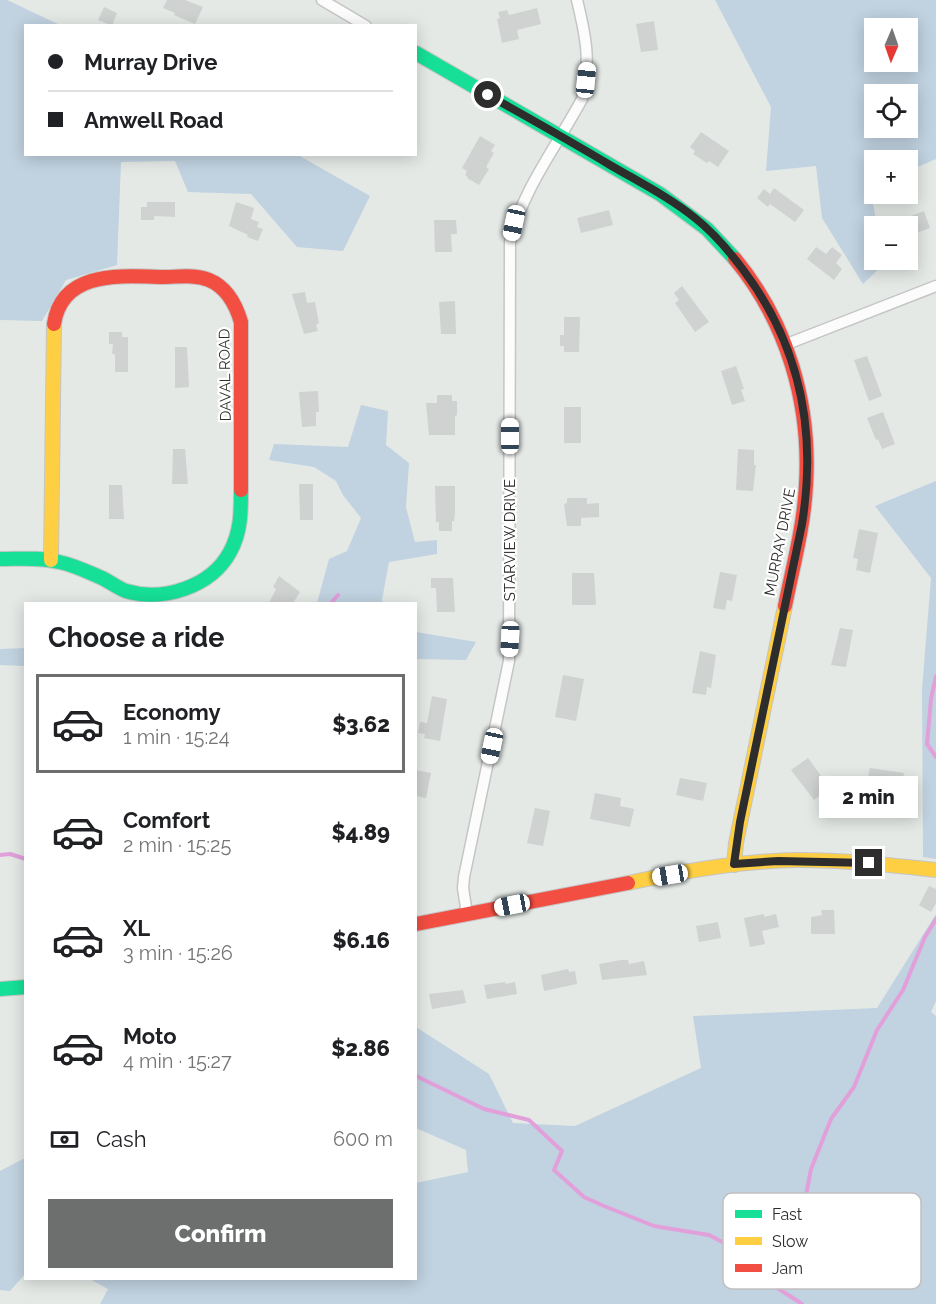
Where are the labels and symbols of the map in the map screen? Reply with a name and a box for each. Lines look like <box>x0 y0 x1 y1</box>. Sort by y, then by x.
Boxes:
north arrow <box>864 18 918 72</box>
car <box>575 61 597 99</box>
route start <box>474 81 501 108</box>
car <box>501 204 527 242</box>
street label: DAVAL ROAD <box>215 328 235 422</box>
car <box>501 418 519 454</box>
street label: STARVIEW DRIVE <box>501 479 519 601</box>
street label: MURRAY DRIVE <box>761 486 799 598</box>
car <box>500 621 520 657</box>
car <box>479 727 505 765</box>
callout: 2 min <box>820 776 918 818</box>
route end <box>855 849 882 876</box>
car <box>651 863 689 887</box>
car <box>493 893 531 917</box>
legend <box>723 1193 921 1289</box>
text: Fast <box>772 1205 803 1224</box>
text: Slow <box>772 1232 808 1251</box>
text: Jam <box>772 1259 803 1278</box>

